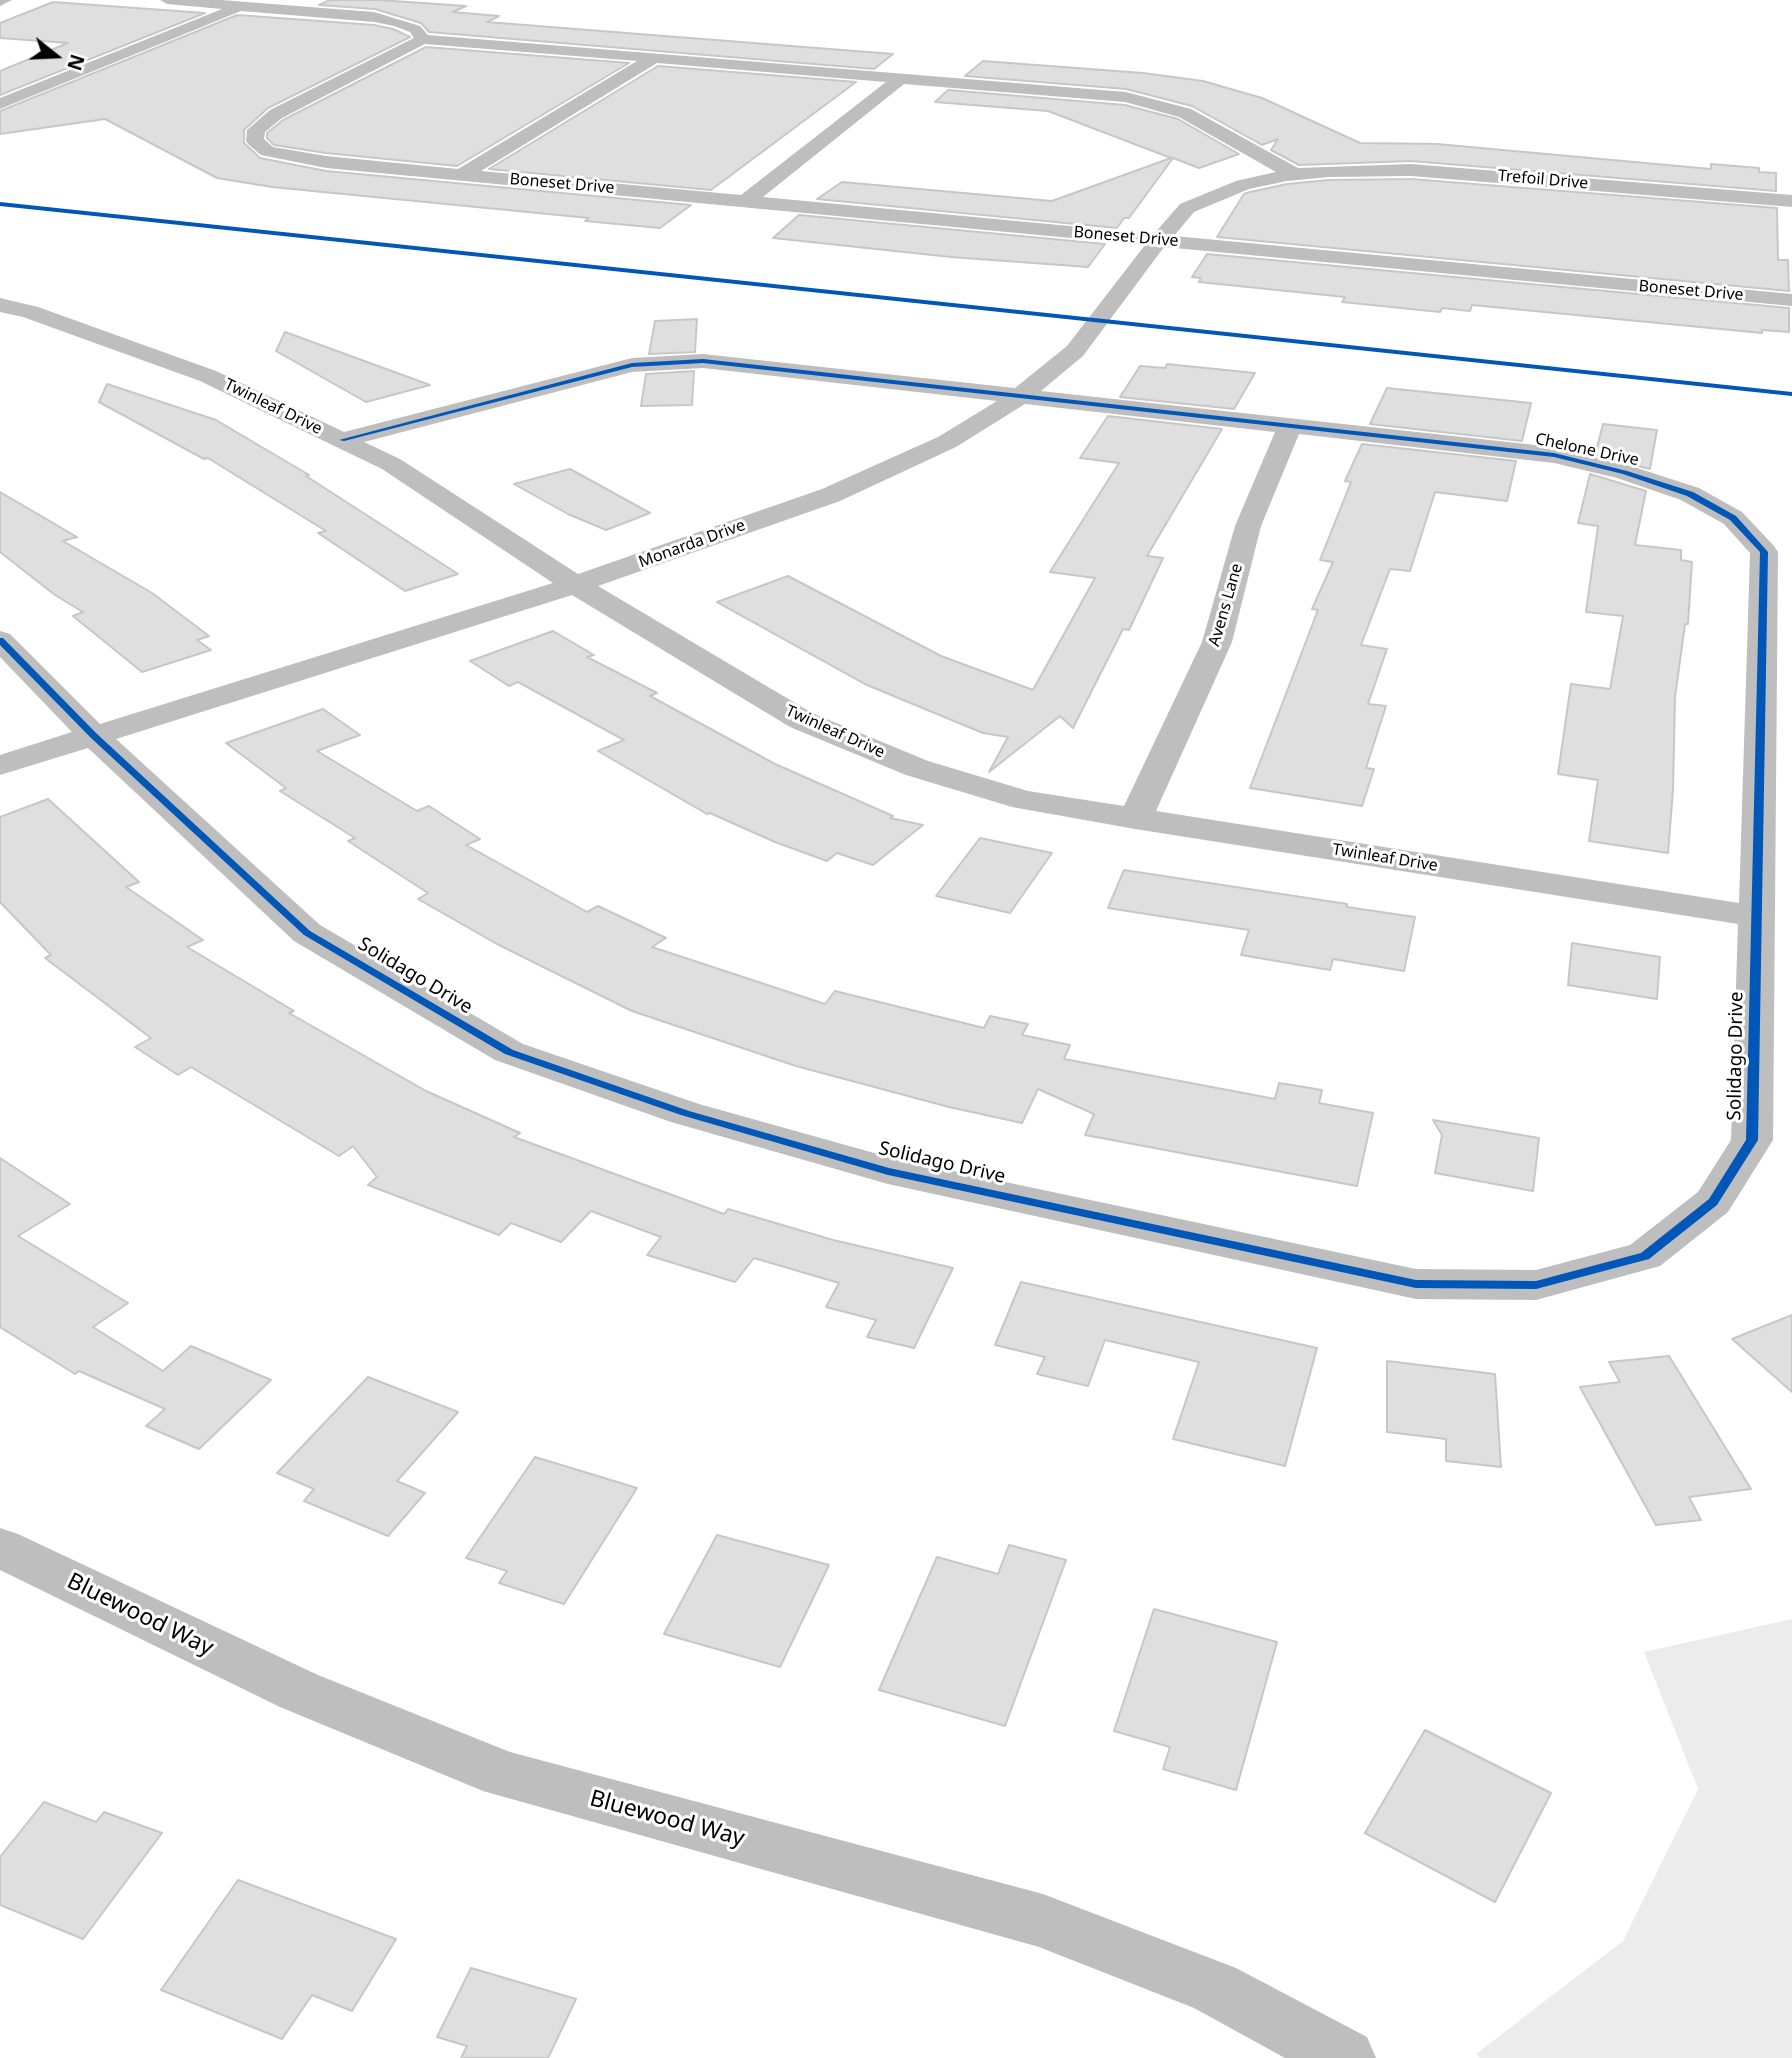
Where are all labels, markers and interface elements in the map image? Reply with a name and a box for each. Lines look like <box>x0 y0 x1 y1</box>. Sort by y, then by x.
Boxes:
north arrow <box>21 21 91 91</box>
text: N <box>61 51 91 74</box>
street label: Trefoil Drive <box>1497 166 1589 194</box>
street label: Boneset Drive <box>509 170 615 198</box>
street label: Boneset Drive <box>1073 223 1179 251</box>
street label: Boneset Drive <box>1638 277 1744 305</box>
street label: Twinleaf Drive <box>221 375 325 439</box>
street label: Chelone Drive <box>1533 430 1641 470</box>
street label: Monarda Drive <box>636 516 748 572</box>
street label: Avens Lane <box>1205 561 1247 649</box>
street label: Twinleaf Drive <box>782 702 888 762</box>
street label: Twinleaf Drive <box>1331 840 1439 876</box>
street label: Solidago Drive <box>354 933 476 1019</box>
street label: Solidago Drive <box>1723 991 1749 1121</box>
street label: Solidago Drive <box>877 1137 1007 1189</box>
street label: Bluewood Way <box>62 1568 218 1662</box>
street label: Bluewood Way <box>587 1785 747 1853</box>

